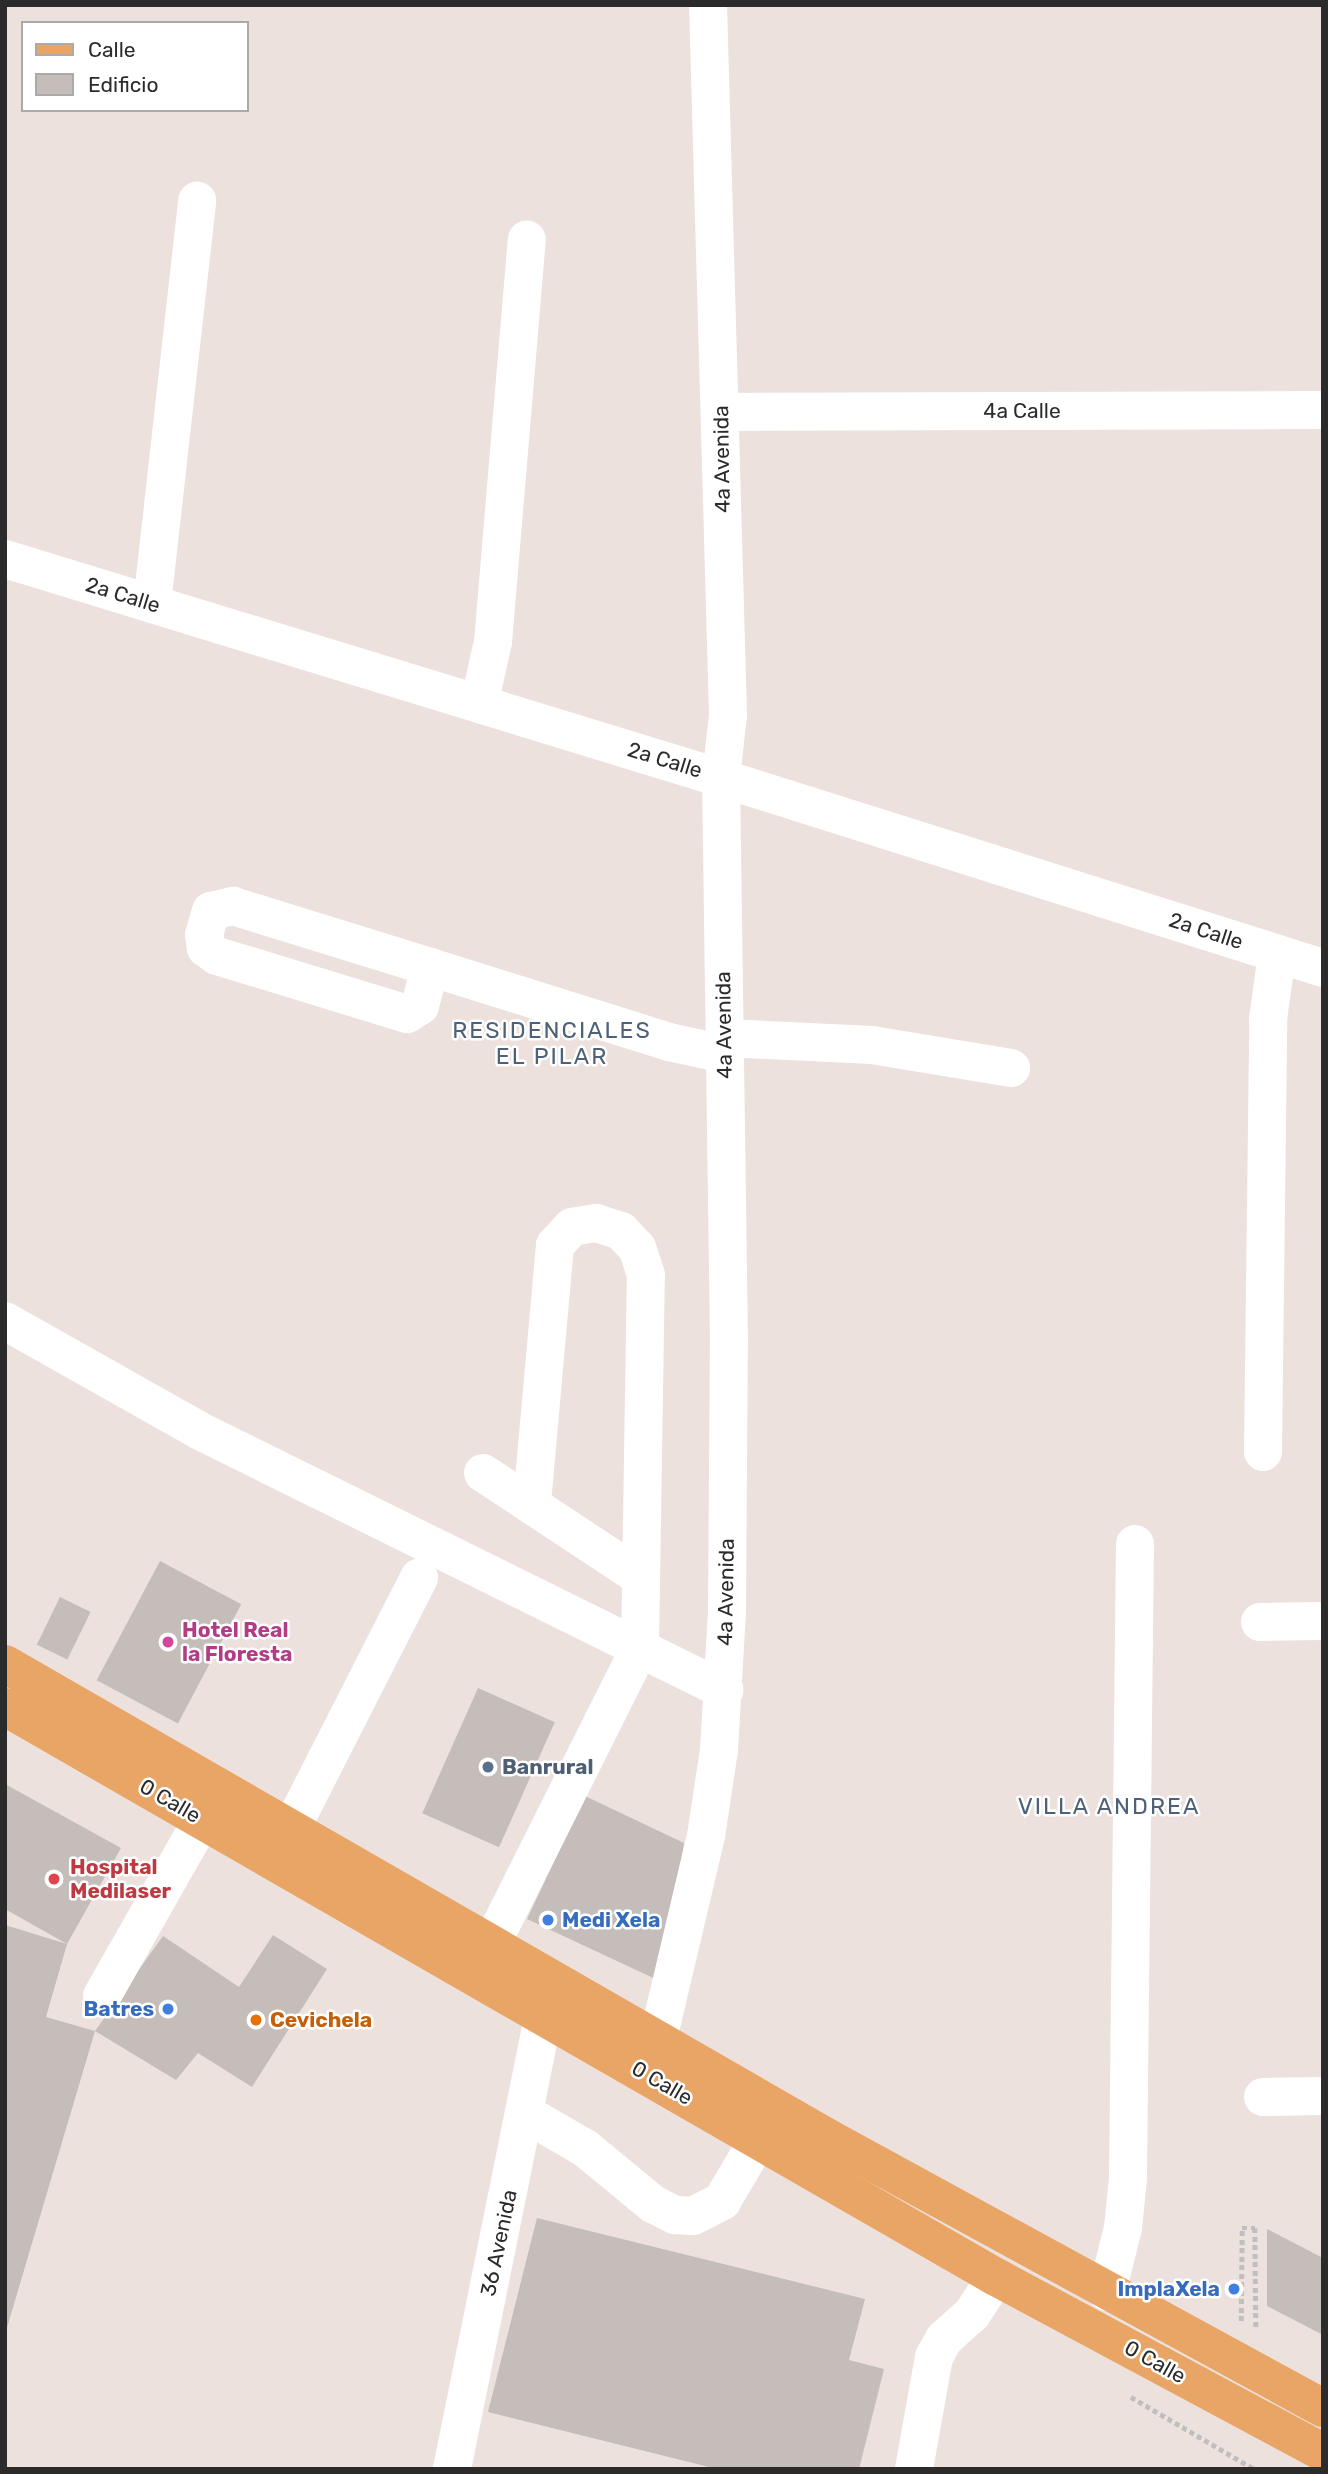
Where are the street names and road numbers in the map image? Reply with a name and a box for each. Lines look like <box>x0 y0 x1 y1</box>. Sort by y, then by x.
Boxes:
street label: 4a Calle <box>983 398 1061 424</box>
street label: 4a Avenida <box>708 405 736 513</box>
street label: 2a Calle <box>83 572 163 618</box>
street label: 2a Calle <box>625 737 705 783</box>
street label: 2a Calle <box>1166 907 1246 955</box>
street label: 4a Avenida <box>710 971 738 1079</box>
street label: 4a Avenida <box>712 1538 740 1646</box>
street label: 0 Calle <box>135 1774 205 1828</box>
street label: 0 Calle <box>627 2056 697 2110</box>
street label: 36 Avenida <box>475 2187 523 2299</box>
street label: 0 Calle <box>1120 2335 1190 2389</box>

